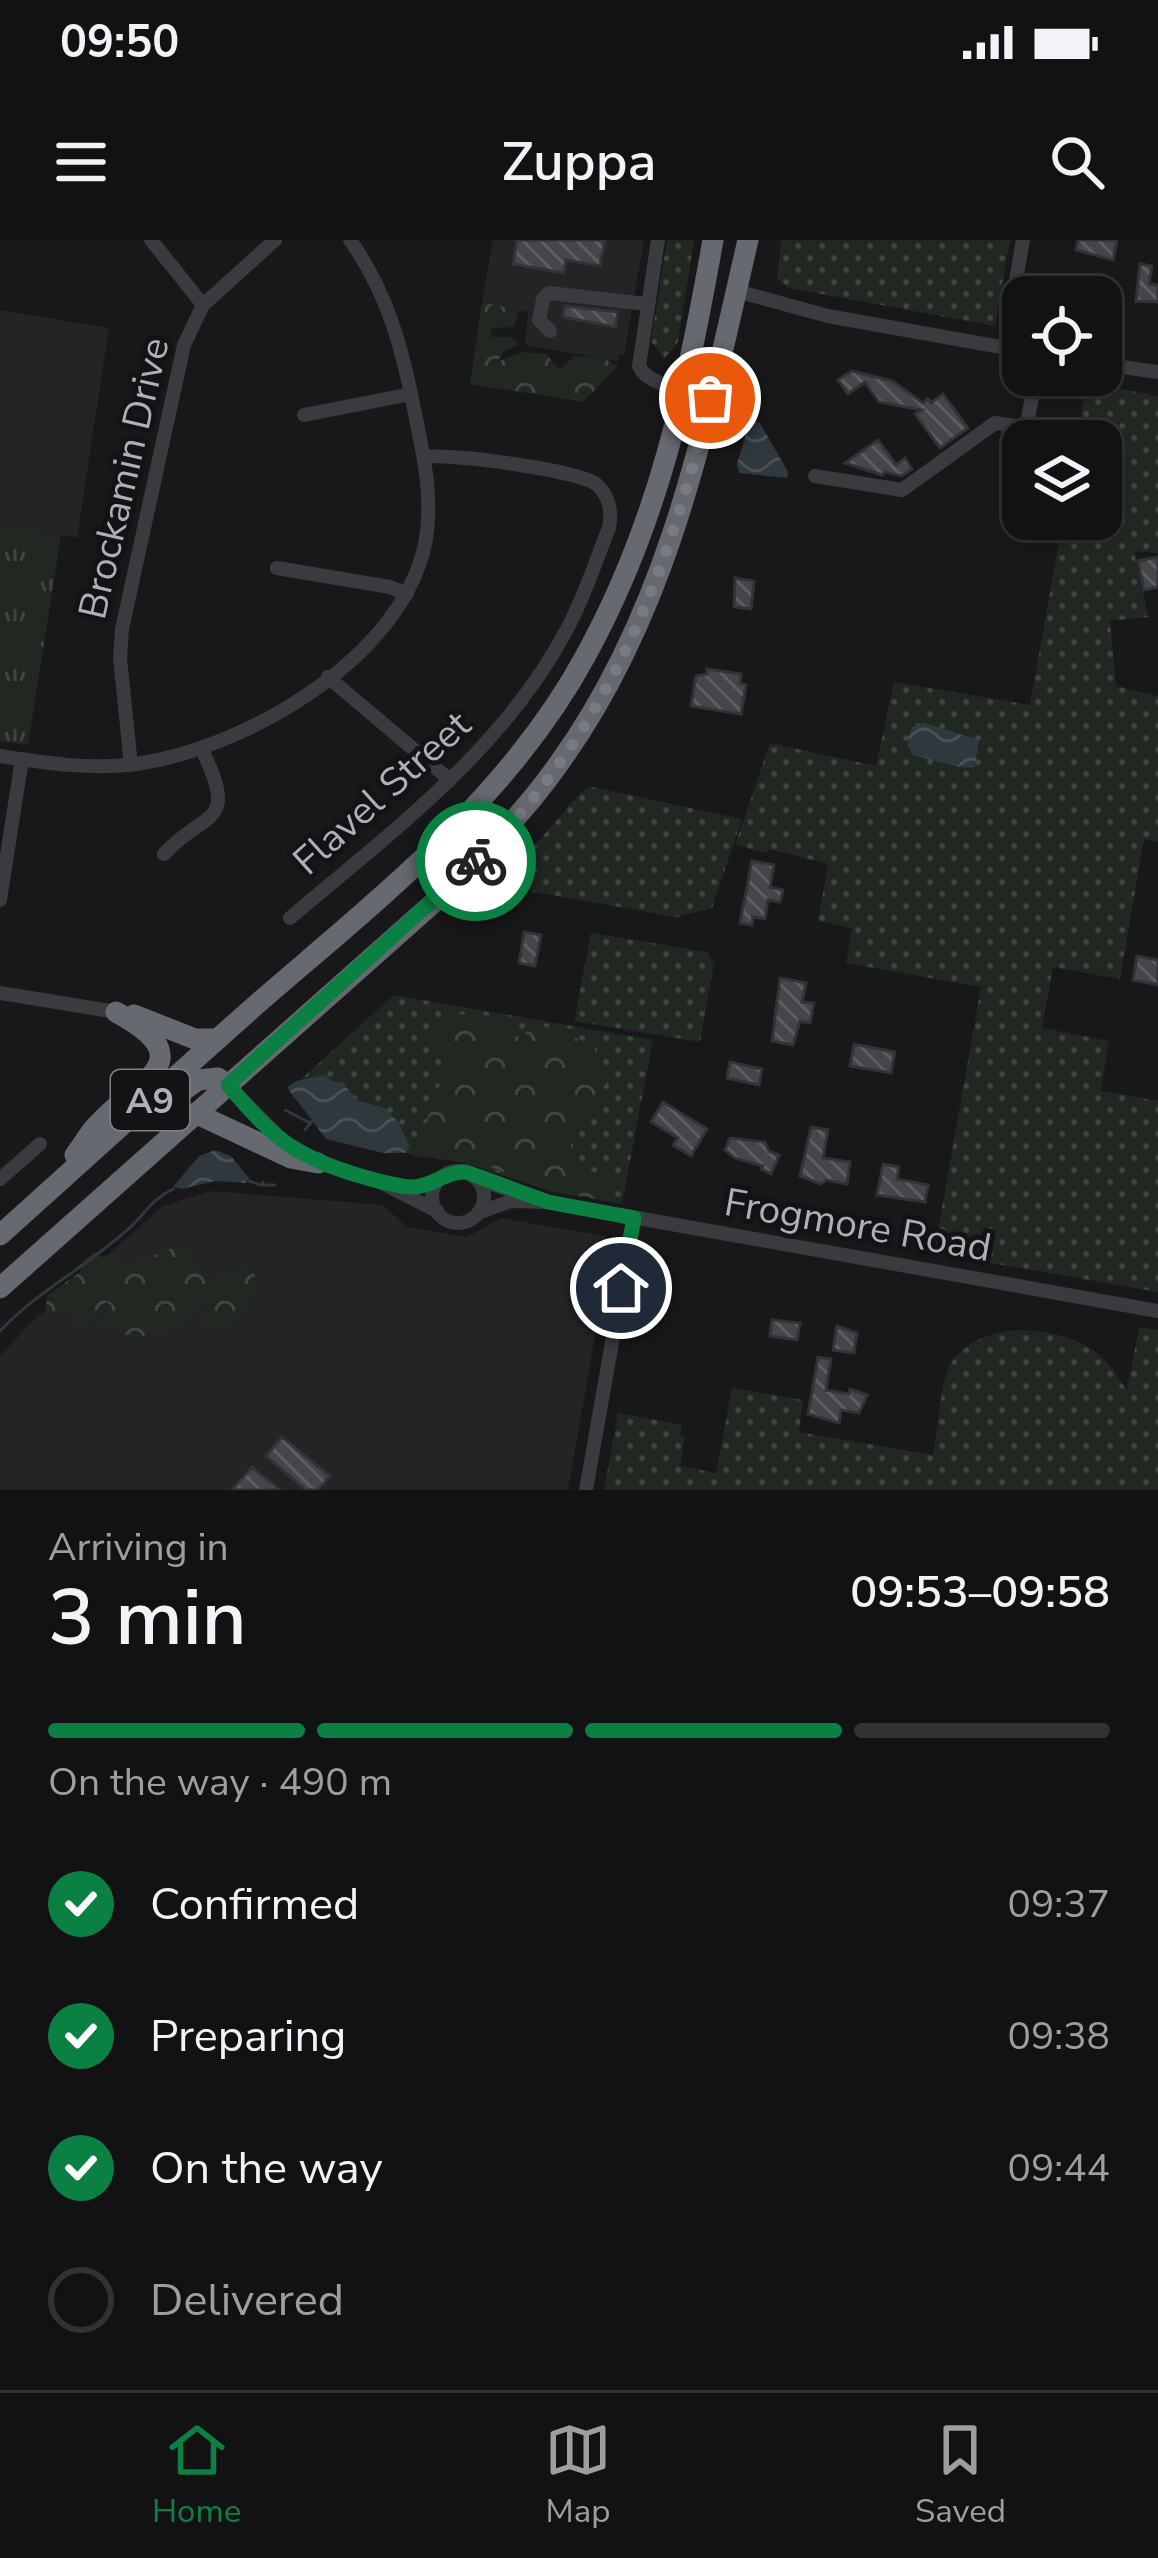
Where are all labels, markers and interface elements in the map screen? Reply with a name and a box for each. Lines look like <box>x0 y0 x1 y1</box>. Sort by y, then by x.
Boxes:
text: 09:50 <box>60 12 179 73</box>
text: Zuppa <box>501 125 657 199</box>
icon: menu <box>48 129 114 195</box>
icon: search <box>1044 129 1110 195</box>
map controls <box>1002 276 1122 540</box>
button: locate <box>1002 276 1122 396</box>
street label: Brockamin Drive <box>66 333 183 624</box>
pin <box>659 347 761 449</box>
icon: bag <box>677 365 743 431</box>
button: layers <box>1002 420 1122 540</box>
street label: Flavel Street <box>282 699 482 887</box>
courier <box>416 801 536 921</box>
icon: bike <box>443 828 509 894</box>
road number: A9 <box>111 1070 189 1130</box>
street label: Frogmore Road <box>720 1176 995 1275</box>
pin <box>570 1237 672 1339</box>
icon: home <box>588 1255 654 1321</box>
text: Arriving in <box>48 1521 229 1574</box>
text: 09:53–09:58 <box>850 1562 1110 1623</box>
text: 3 min <box>48 1565 247 1672</box>
text: On the way · 490 m <box>48 1756 392 1809</box>
icon: check <box>48 1871 114 1937</box>
text: Confirmed <box>150 1874 359 1935</box>
text: 09:37 <box>1008 1878 1110 1931</box>
icon: check <box>48 2003 114 2069</box>
text: Preparing <box>150 2006 346 2067</box>
text: 09:38 <box>1008 2010 1110 2063</box>
icon: check <box>48 2135 114 2201</box>
text: On the way <box>150 2138 383 2199</box>
text: 09:44 <box>1008 2142 1110 2195</box>
text: Delivered <box>150 2270 344 2331</box>
tab: Home <box>152 2417 241 2534</box>
tab: Map <box>545 2417 611 2534</box>
tab: Saved <box>915 2417 1006 2534</box>

